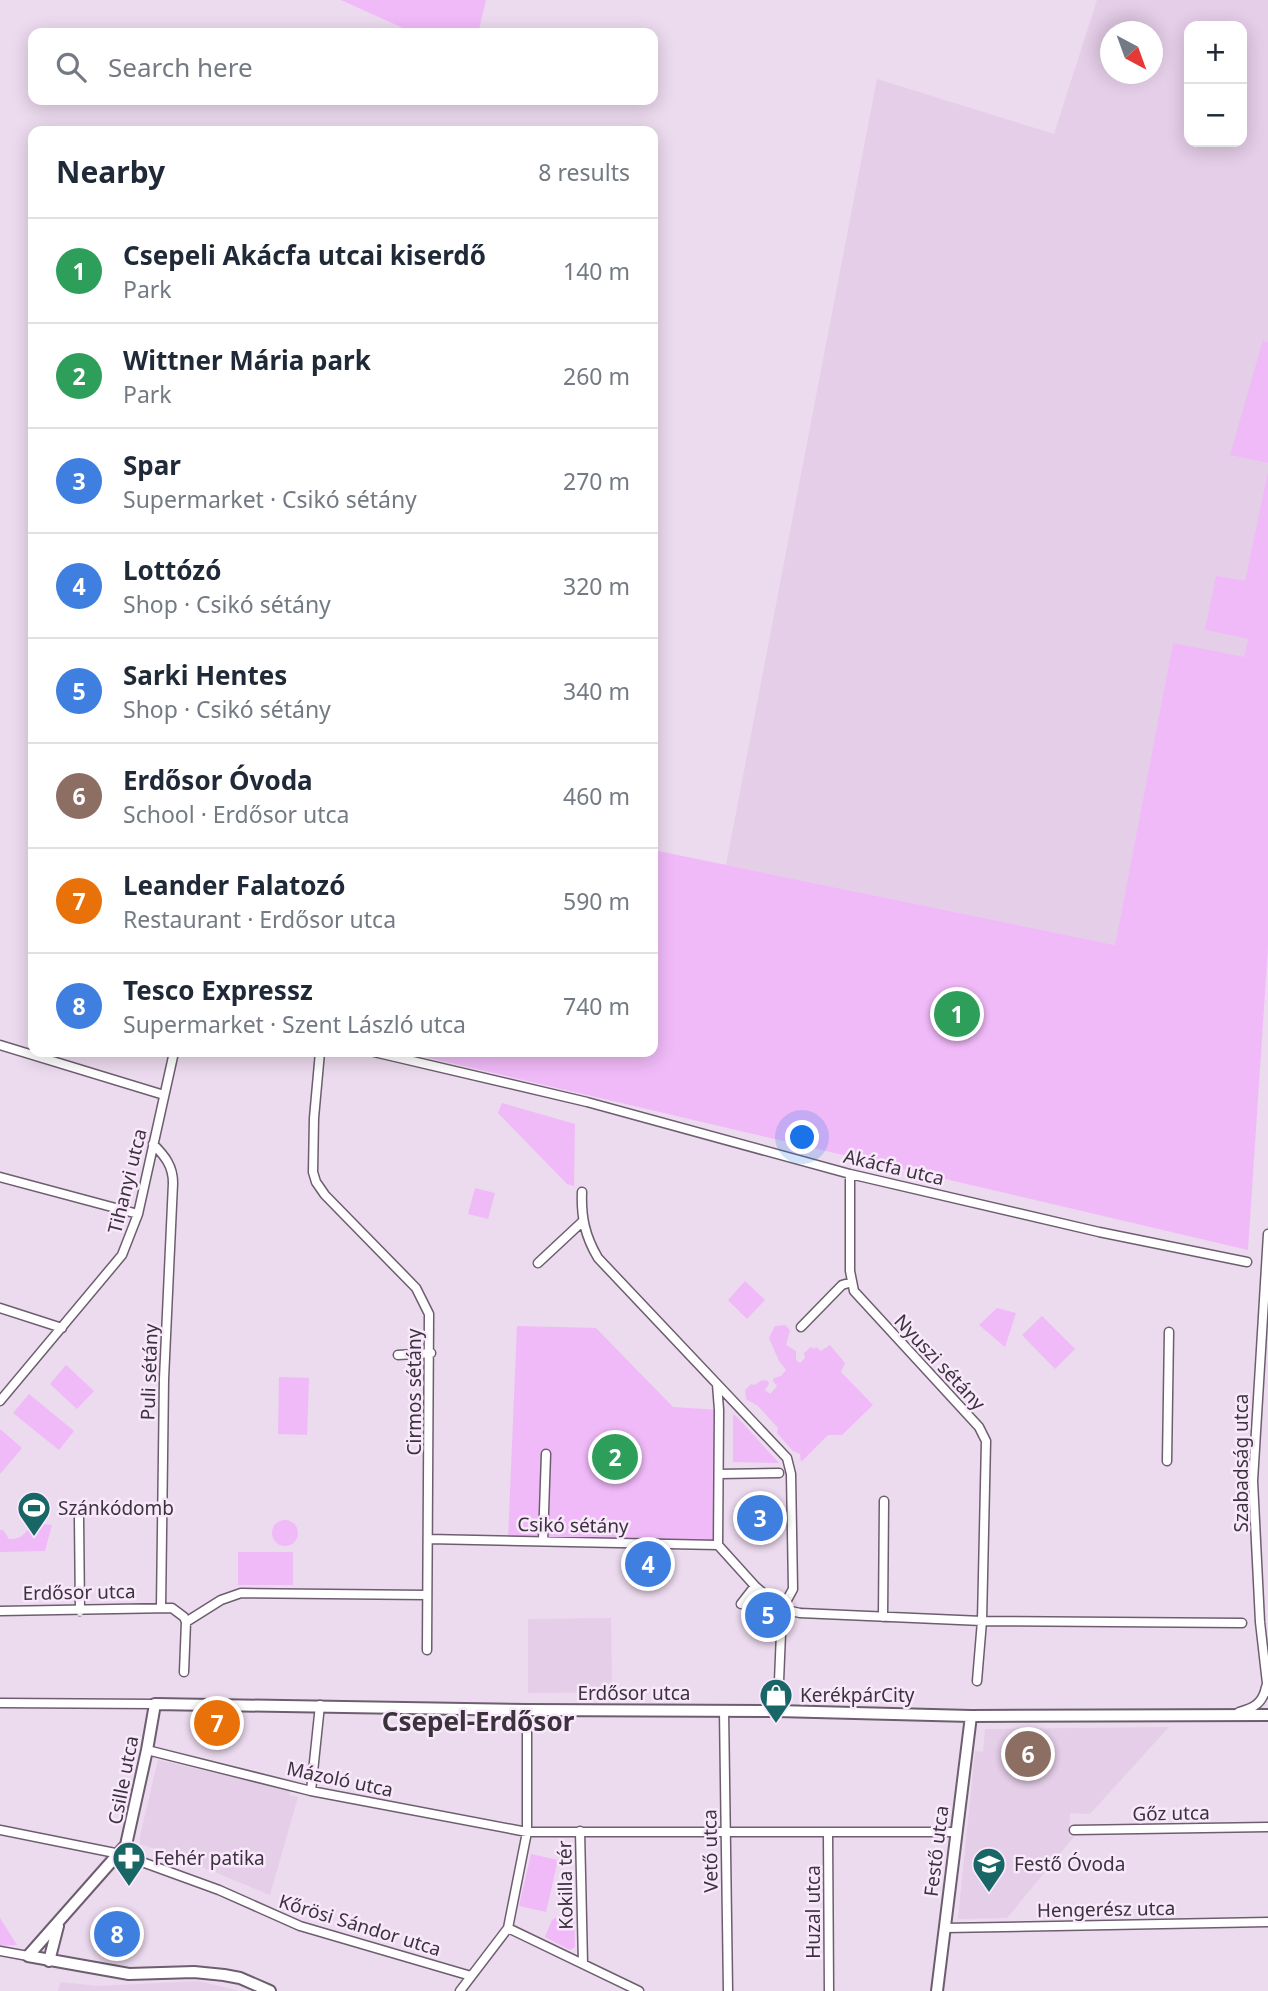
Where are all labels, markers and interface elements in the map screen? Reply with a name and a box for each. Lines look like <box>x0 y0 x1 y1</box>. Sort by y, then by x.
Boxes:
north arrow <box>1100 21 1163 84</box>
map controls <box>1184 21 1247 147</box>
button: + <box>1184 21 1247 84</box>
search box <box>28 28 658 105</box>
icon: search <box>52 48 90 86</box>
text: Search here <box>108 49 253 85</box>
button: − <box>1184 84 1247 147</box>
text: Nearby <box>56 151 165 192</box>
text: 8 results <box>538 156 630 188</box>
text: Csepeli Akácfa utcai kiserdő <box>123 237 486 273</box>
text: 1 <box>72 255 86 287</box>
text: 140 m <box>563 255 630 287</box>
text: Park <box>123 273 172 305</box>
text: Wittner Mária park <box>123 342 371 378</box>
text: 2 <box>72 360 86 392</box>
text: 260 m <box>563 360 630 392</box>
text: Park <box>123 378 172 410</box>
text: Spar <box>123 447 181 483</box>
text: 3 <box>72 465 86 497</box>
text: 270 m <box>563 465 630 497</box>
text: Supermarket · Csikó sétány <box>123 483 417 515</box>
text: Lottózó <box>123 552 221 588</box>
text: 4 <box>72 570 86 602</box>
text: 320 m <box>563 570 630 602</box>
text: Shop · Csikó sétány <box>123 588 331 620</box>
text: Sarki Hentes <box>123 657 287 693</box>
text: 5 <box>72 675 86 707</box>
text: 340 m <box>563 675 630 707</box>
text: Shop · Csikó sétány <box>123 693 331 725</box>
text: Erdősor Óvoda <box>123 762 313 798</box>
text: 6 <box>72 780 86 812</box>
text: 460 m <box>563 780 630 812</box>
text: School · Erdősor utca <box>123 798 350 830</box>
text: Leander Falatozó <box>123 867 345 903</box>
text: 7 <box>72 885 86 917</box>
text: 590 m <box>563 885 630 917</box>
text: Restaurant · Erdősor utca <box>123 903 396 935</box>
text: Tesco Expressz <box>123 972 313 1008</box>
pin: 1 <box>934 988 980 1040</box>
text: 8 <box>72 990 86 1022</box>
text: 740 m <box>563 990 630 1022</box>
text: Supermarket · Szent László utca <box>123 1008 466 1040</box>
your location <box>785 1120 819 1154</box>
street label: Tihanyi utca <box>101 1126 153 1236</box>
street label: Akácfa utca <box>841 1143 947 1191</box>
street label: Nyuszi sétány <box>889 1308 991 1416</box>
street label: Puli sétány <box>134 1323 164 1421</box>
street label: Cirmos sétány <box>401 1328 427 1455</box>
street label: Szabadság utca <box>1228 1394 1254 1532</box>
pin: 2 <box>592 1431 638 1483</box>
sports icon: Szánkódomb <box>15 1489 53 1538</box>
pin: 3 <box>737 1492 783 1544</box>
place label: Szánkódomb <box>58 1495 174 1521</box>
street label: Csikó sétány <box>517 1511 629 1539</box>
pin: 4 <box>625 1538 671 1590</box>
street label: Erdősor utca <box>22 1578 136 1606</box>
pin: 5 <box>745 1589 791 1641</box>
shop icon: KerékpárCity <box>757 1676 795 1725</box>
street label: Erdősor utca <box>578 1680 690 1706</box>
place label: KerékpárCity <box>800 1682 915 1708</box>
pin: 7 <box>194 1697 240 1749</box>
district label: Csepel-Erdősor <box>382 1703 575 1739</box>
pin: 6 <box>1005 1728 1051 1780</box>
street label: Csille utca <box>102 1733 144 1827</box>
street label: Mázoló utca <box>284 1755 396 1803</box>
street label: Gőz utca <box>1132 1799 1210 1827</box>
street label: Festő utca <box>918 1804 954 1898</box>
street label: Vető utca <box>696 1809 724 1893</box>
pharmacy icon: Fehér patika <box>110 1839 148 1888</box>
street label: Kokilla tér <box>551 1840 579 1930</box>
place label: Fehér patika <box>154 1845 265 1871</box>
school or university icon: Festő Óvoda <box>970 1845 1008 1894</box>
place label: Festő Óvoda <box>1014 1851 1125 1877</box>
street label: Huzal utca <box>800 1865 826 1959</box>
street label: Kőrösi Sándor utca <box>276 1888 444 1962</box>
street label: Hengerész utca <box>1037 1895 1175 1923</box>
pin: 8 <box>94 1908 140 1960</box>

